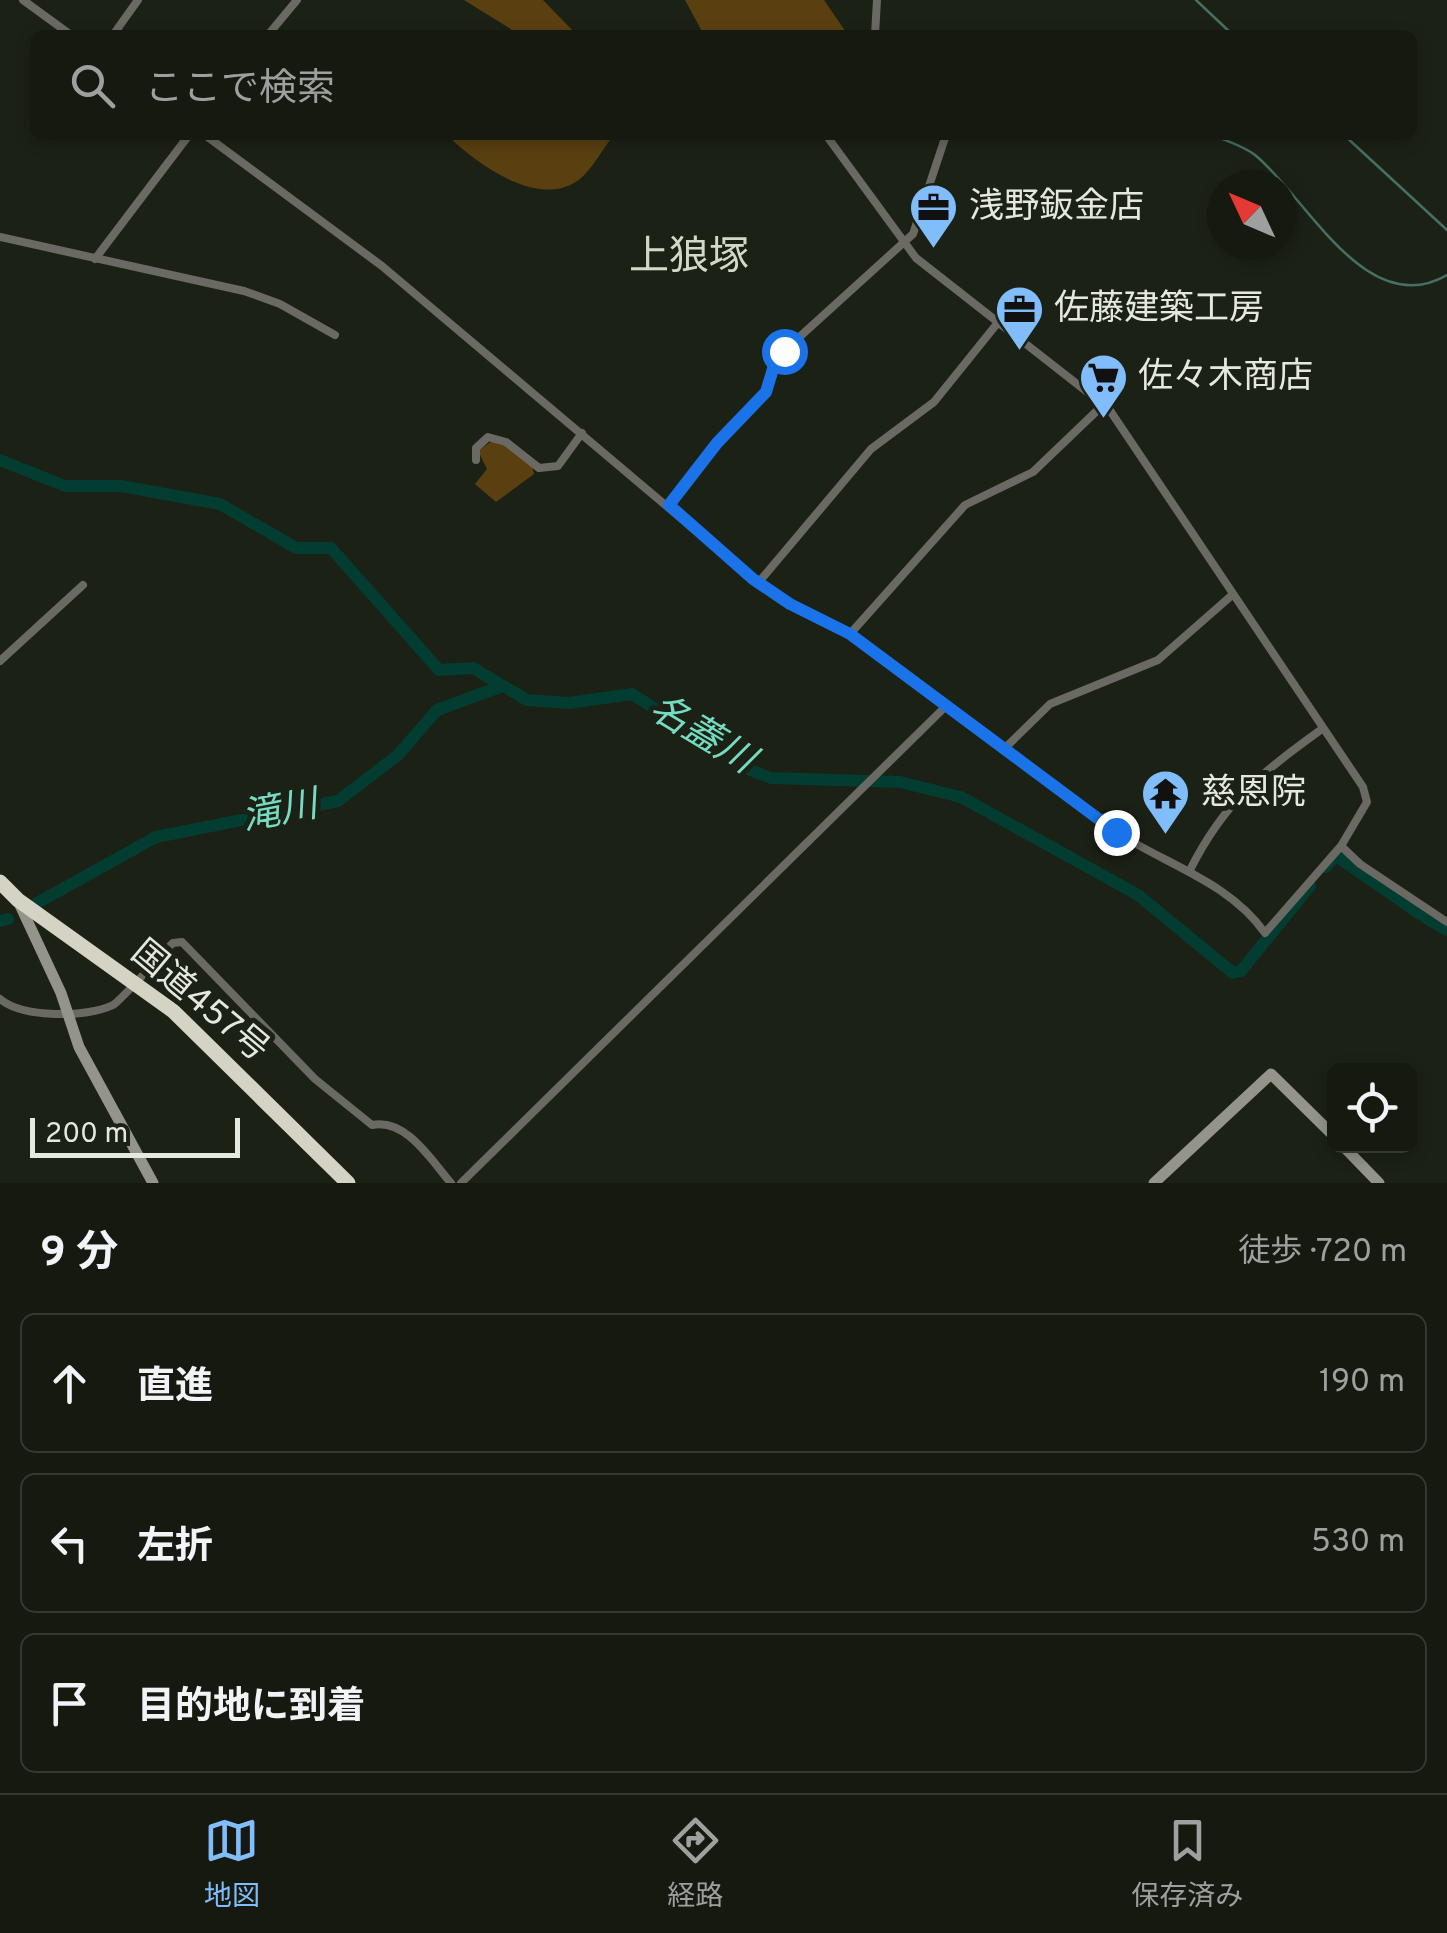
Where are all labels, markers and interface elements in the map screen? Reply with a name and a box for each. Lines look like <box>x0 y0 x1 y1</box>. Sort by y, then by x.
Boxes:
search box <box>30 30 1417 140</box>
icon: search <box>65 58 120 113</box>
text: ここで検索 <box>145 66 335 115</box>
north arrow <box>1207 170 1297 260</box>
office icon: 浅野鈑金店 <box>908 182 960 250</box>
place label: 浅野鈑金店 <box>969 186 1144 230</box>
district label: 上狼塚 <box>629 234 749 284</box>
office icon: 佐藤建築工房 <box>993 284 1045 352</box>
place label: 佐藤建築工房 <box>1054 288 1264 332</box>
route start <box>762 329 808 375</box>
supermarket icon: 佐々木商店 <box>1077 352 1129 420</box>
place label: 佐々木商店 <box>1138 356 1313 400</box>
water label: 名蓋川 <box>640 686 766 788</box>
temple icon: 慈恩院 <box>1140 768 1192 836</box>
place label: 慈恩院 <box>1201 772 1306 816</box>
water label: 滝川 <box>238 781 326 844</box>
route end <box>1094 810 1140 856</box>
street label: 国道457号 <box>121 932 277 1072</box>
map controls <box>1327 1063 1417 1153</box>
button: locate <box>1327 1063 1417 1153</box>
scale bar <box>30 1113 240 1158</box>
text: 200 m <box>45 1117 128 1153</box>
text: 9 分 <box>40 1228 118 1281</box>
text: 徒歩 · 720 m <box>1238 1233 1407 1273</box>
icon: ahead <box>42 1356 97 1411</box>
text: 190 m <box>1319 1363 1405 1403</box>
text: 直進 <box>137 1364 213 1413</box>
icon: left <box>42 1516 97 1571</box>
text: 530 m <box>1311 1523 1405 1563</box>
text: 左折 <box>137 1524 213 1573</box>
icon: arrive <box>42 1676 97 1731</box>
text: 目的地に到着 <box>137 1684 365 1733</box>
tab: 地図 <box>204 1813 260 1916</box>
tab: 経路 <box>667 1813 723 1916</box>
tab: 保存済み <box>1131 1813 1243 1916</box>

